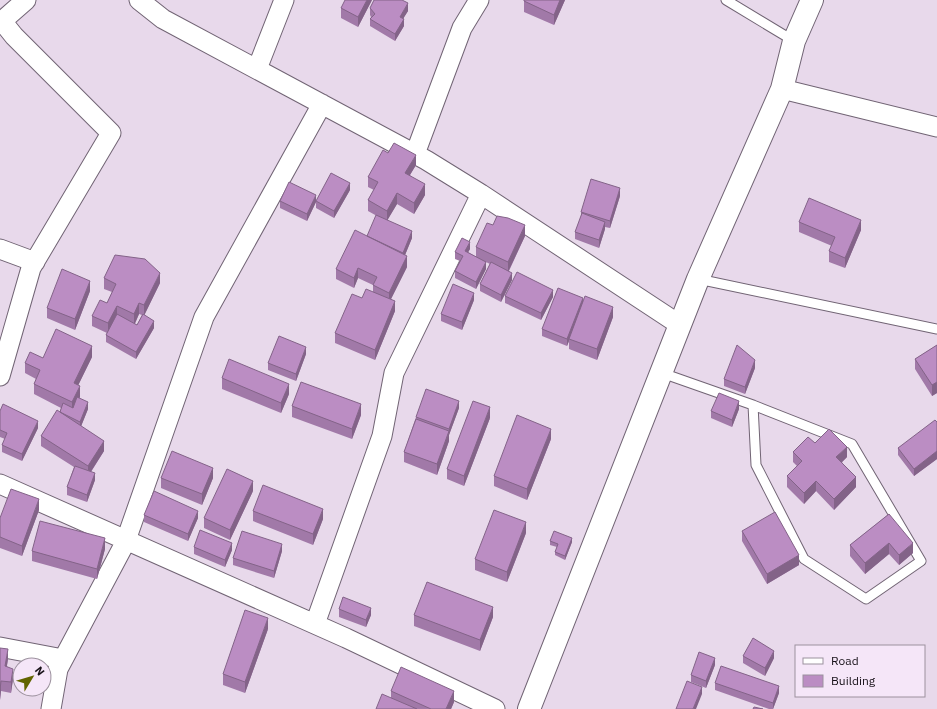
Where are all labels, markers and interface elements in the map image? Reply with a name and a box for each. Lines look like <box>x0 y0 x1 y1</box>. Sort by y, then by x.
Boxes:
legend <box>795 645 925 697</box>
text: Road <box>831 653 859 668</box>
north arrow <box>12 657 52 697</box>
text: N <box>32 663 48 678</box>
text: Building <box>831 673 876 688</box>

